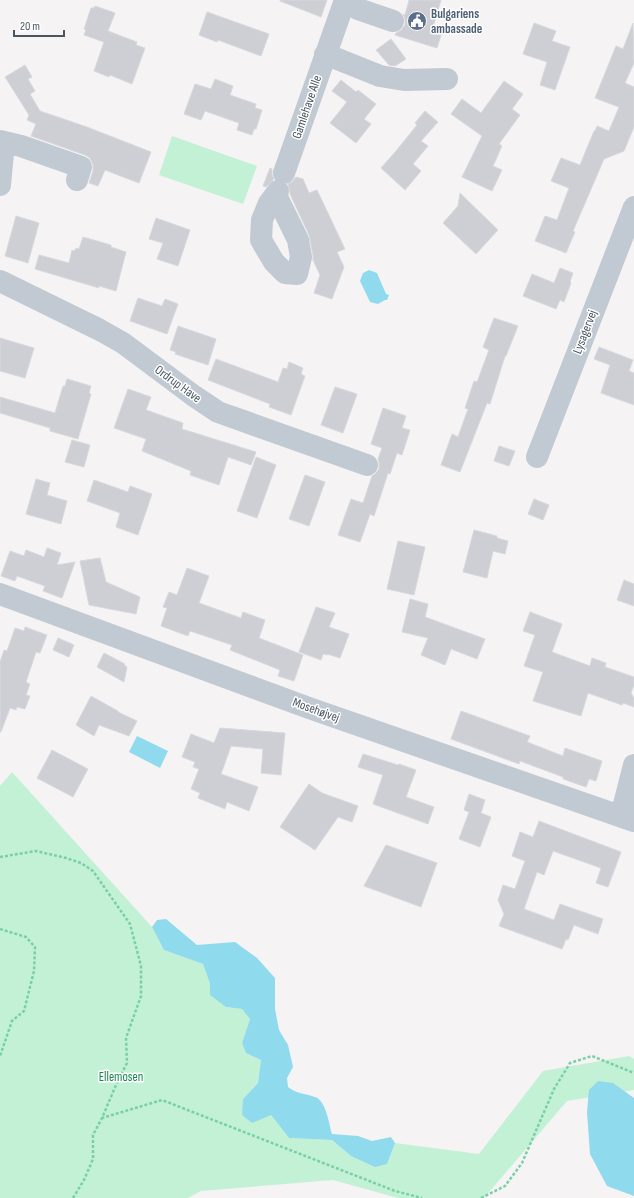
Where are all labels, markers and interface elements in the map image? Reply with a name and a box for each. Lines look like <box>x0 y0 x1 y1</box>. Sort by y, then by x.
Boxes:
place label: Bulgariens ambassade <box>431 6 483 37</box>
public building icon: Bulgariens ambassade <box>406 10 428 32</box>
scale bar <box>14 12 64 38</box>
text: 20 m <box>20 19 40 34</box>
street label: Gamlehave Alle <box>289 73 325 141</box>
street label: Lysagervej <box>569 308 601 356</box>
street label: Ordrup Have <box>152 362 204 406</box>
street label: Mosehøjvej <box>290 694 342 726</box>
park label: Ellemosen <box>99 1069 143 1085</box>

